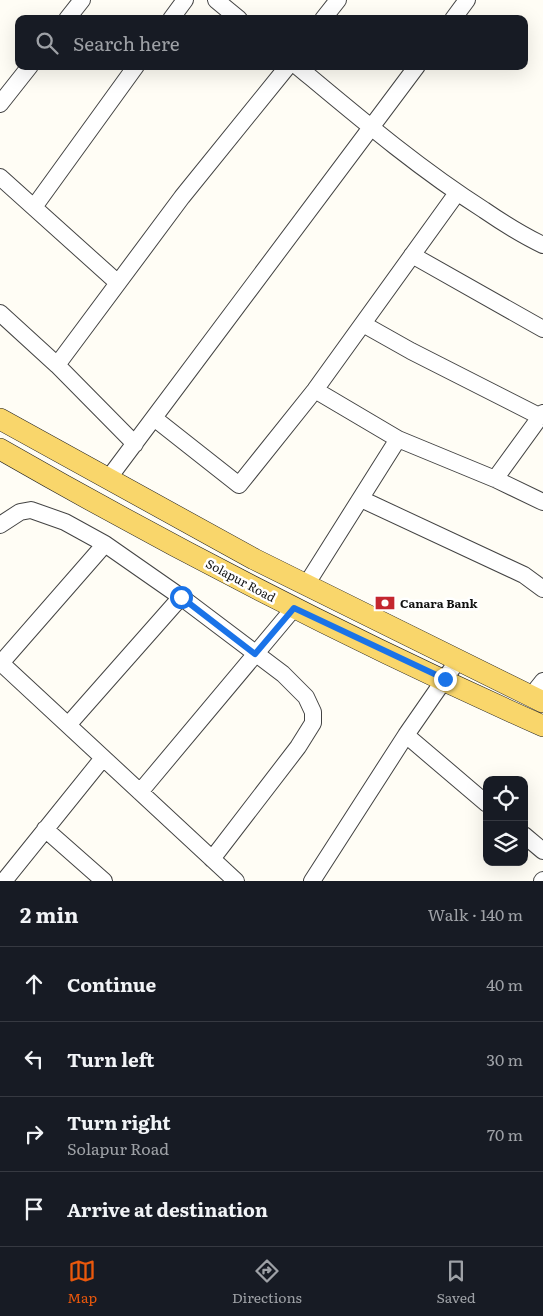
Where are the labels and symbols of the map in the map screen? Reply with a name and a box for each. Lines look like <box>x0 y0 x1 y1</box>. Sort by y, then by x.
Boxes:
street label: Solapur Road <box>203 554 280 606</box>
route start <box>170 586 193 609</box>
bank icon: Canara Bank <box>374 592 396 614</box>
place label: Canara Bank <box>400 594 479 612</box>
route end <box>434 668 457 691</box>

